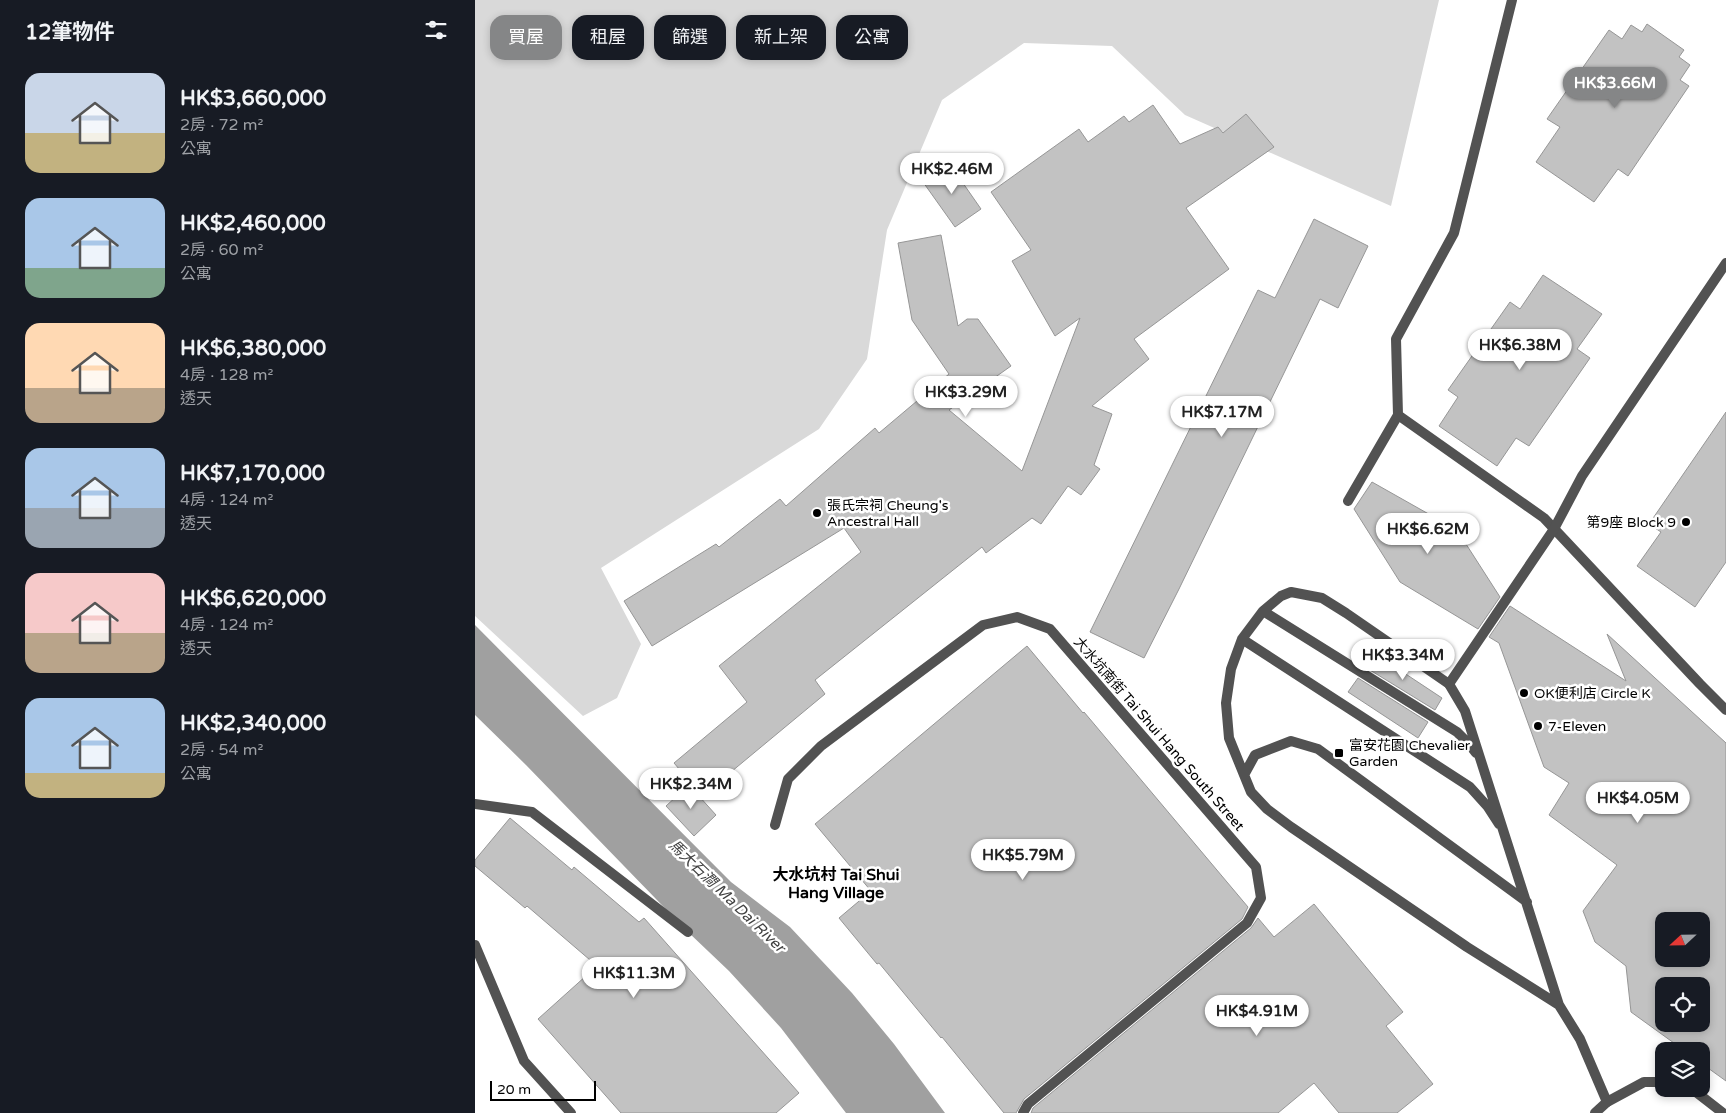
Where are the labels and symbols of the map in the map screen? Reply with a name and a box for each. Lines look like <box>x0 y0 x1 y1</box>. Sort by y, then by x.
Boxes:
pin: HK$3.66M <box>1563 66 1667 109</box>
pin: HK$2.46M <box>900 152 1004 195</box>
pin: HK$6.38M <box>1468 328 1572 371</box>
pin: HK$3.29M <box>914 376 1018 418</box>
pin: HK$7.17M <box>1170 396 1274 438</box>
place label: 張氏宗祠 Cheung's Ancestral Hall <box>827 497 949 530</box>
marker: 張氏宗祠 Cheung's Ancestral Hall <box>811 507 823 519</box>
pin: HK$6.62M <box>1376 512 1480 555</box>
place label: 第9座 Block 9 <box>1586 514 1676 531</box>
marker: 第9座 Block 9 <box>1680 516 1692 528</box>
street label: 大水坑南街 Tai Shui Hang South Street <box>1070 634 1248 835</box>
pin: HK$3.34M <box>1351 638 1455 681</box>
place label: OK便利店 Circle K <box>1534 685 1651 702</box>
marker: OK便利店 Circle K <box>1518 687 1530 699</box>
place label: 7-Eleven <box>1548 718 1606 735</box>
marker: 7-Eleven <box>1532 720 1544 732</box>
place label: 富安花園 Chevalier Garden <box>1349 737 1471 770</box>
marker: 富安花園 Chevalier Garden <box>1333 747 1345 759</box>
pin: HK$2.34M <box>639 768 743 810</box>
pin: HK$4.05M <box>1586 782 1690 824</box>
water label: 馬大石澗 Ma Dai River <box>665 836 790 958</box>
pin: HK$5.79M <box>971 838 1075 881</box>
district label: 大水坑村 Tai Shui Hang Village <box>773 865 899 903</box>
north arrow <box>1655 912 1710 968</box>
pin: HK$11.3M <box>582 956 686 999</box>
pin: HK$4.91M <box>1205 994 1309 1037</box>
scale bar <box>490 1078 596 1101</box>

